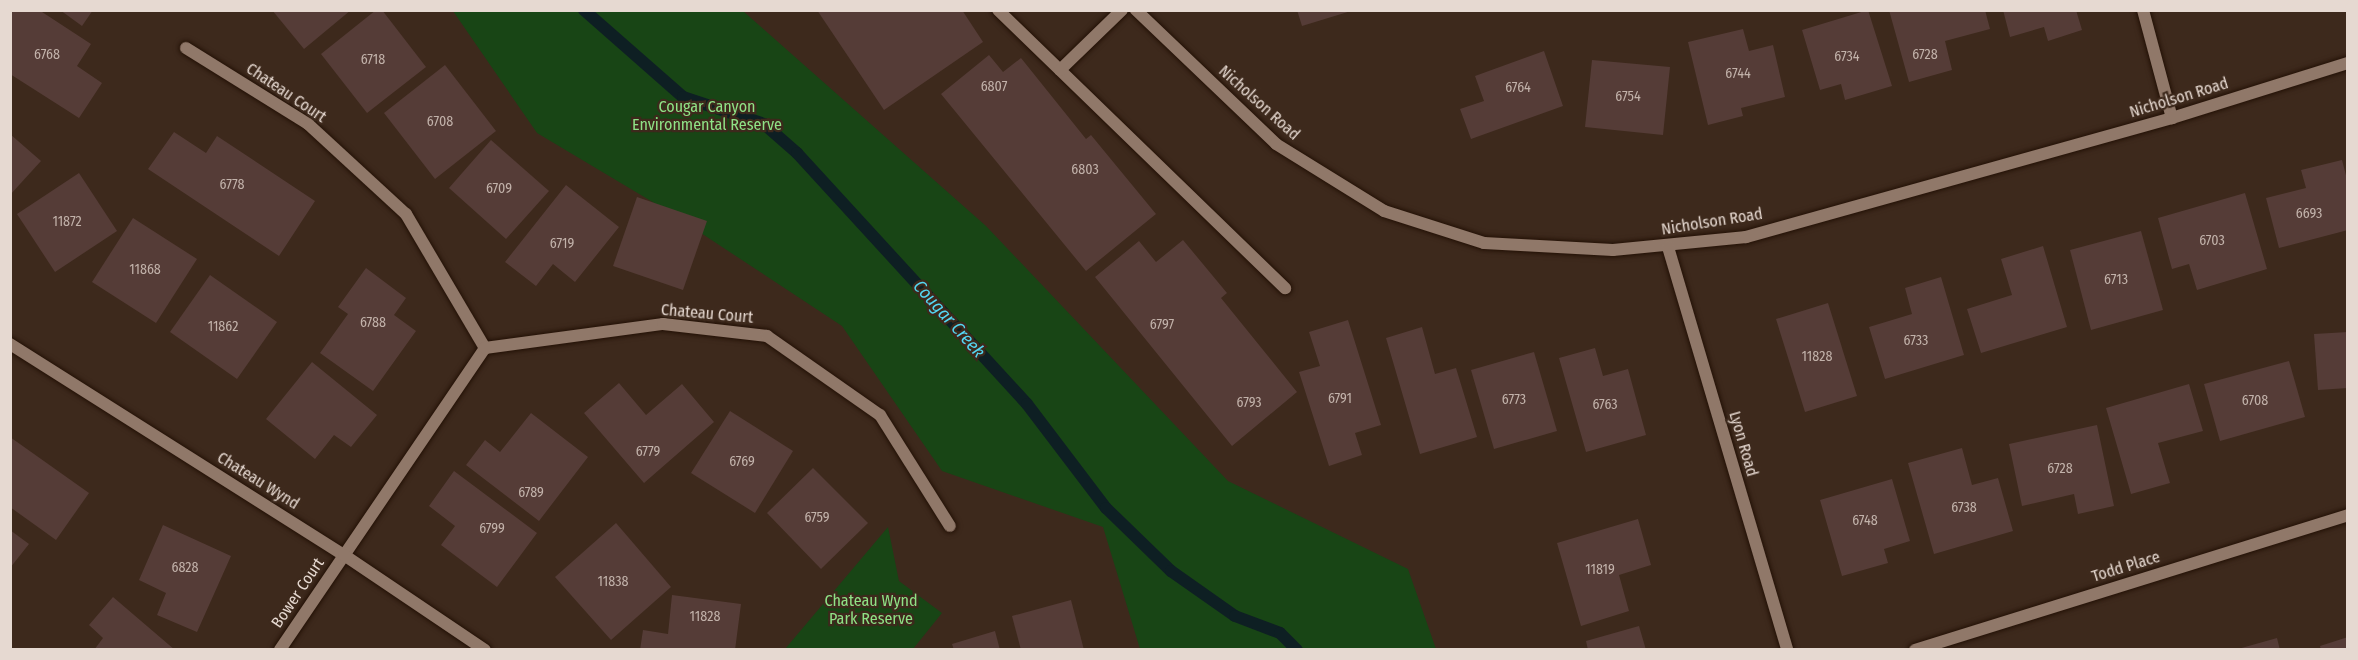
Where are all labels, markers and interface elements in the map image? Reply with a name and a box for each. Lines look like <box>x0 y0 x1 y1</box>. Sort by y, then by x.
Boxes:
house number: 6768 <box>34 47 60 63</box>
house number: 6728 <box>1912 47 1938 63</box>
house number: 6734 <box>1834 49 1860 65</box>
house number: 6718 <box>361 52 385 68</box>
street label: Chateau Court <box>242 59 330 127</box>
street label: Nicholson Road <box>1215 62 1303 144</box>
house number: 6744 <box>1725 66 1751 82</box>
street label: Nicholson Road <box>2127 74 2231 122</box>
house number: 6807 <box>981 79 1007 95</box>
house number: 6764 <box>1505 80 1531 96</box>
house number: 6754 <box>1615 89 1641 105</box>
park label: Cougar Canyon Environmental Reserve <box>632 97 782 135</box>
house number: 6708 <box>427 114 453 130</box>
house number: 6803 <box>1071 162 1099 178</box>
house number: 6778 <box>220 177 244 193</box>
house number: 6709 <box>486 181 512 197</box>
street label: Nicholson Road <box>1660 205 1764 239</box>
house number: 6693 <box>2296 206 2322 222</box>
house number: 11872 <box>52 214 82 230</box>
house number: 6703 <box>2199 233 2225 249</box>
house number: 6719 <box>550 236 574 252</box>
house number: 11868 <box>129 262 161 278</box>
house number: 6713 <box>2104 272 2128 288</box>
water label: Cougar Creek <box>908 276 990 362</box>
street label: Chateau Court <box>660 300 754 328</box>
house number: 6788 <box>360 315 386 331</box>
house number: 6797 <box>1150 317 1174 333</box>
house number: 11862 <box>208 319 238 335</box>
house number: 6733 <box>1904 333 1928 349</box>
house number: 11828 <box>1802 349 1832 365</box>
house number: 6791 <box>1328 391 1352 407</box>
house number: 6773 <box>1502 392 1526 408</box>
house number: 6708 <box>2242 393 2268 409</box>
house number: 6793 <box>1237 395 1261 411</box>
house number: 6763 <box>1592 397 1618 413</box>
street label: Lyon Road <box>1725 409 1761 479</box>
house number: 6779 <box>636 444 660 460</box>
street label: Chateau Wynd <box>213 448 303 514</box>
house number: 6769 <box>729 454 755 470</box>
house number: 6728 <box>2047 461 2073 477</box>
house number: 6789 <box>518 485 544 501</box>
house number: 6738 <box>1951 500 1977 516</box>
house number: 6759 <box>804 510 830 526</box>
house number: 6748 <box>1852 513 1878 529</box>
house number: 6799 <box>479 521 505 537</box>
street label: Todd Place <box>2089 548 2163 586</box>
street label: Bower Court <box>268 554 328 632</box>
house number: 6828 <box>171 560 199 576</box>
house number: 11819 <box>1585 562 1615 578</box>
house number: 11838 <box>597 574 629 590</box>
park label: Chateau Wynd Park Reserve <box>824 591 918 629</box>
house number: 11828 <box>690 609 720 625</box>

